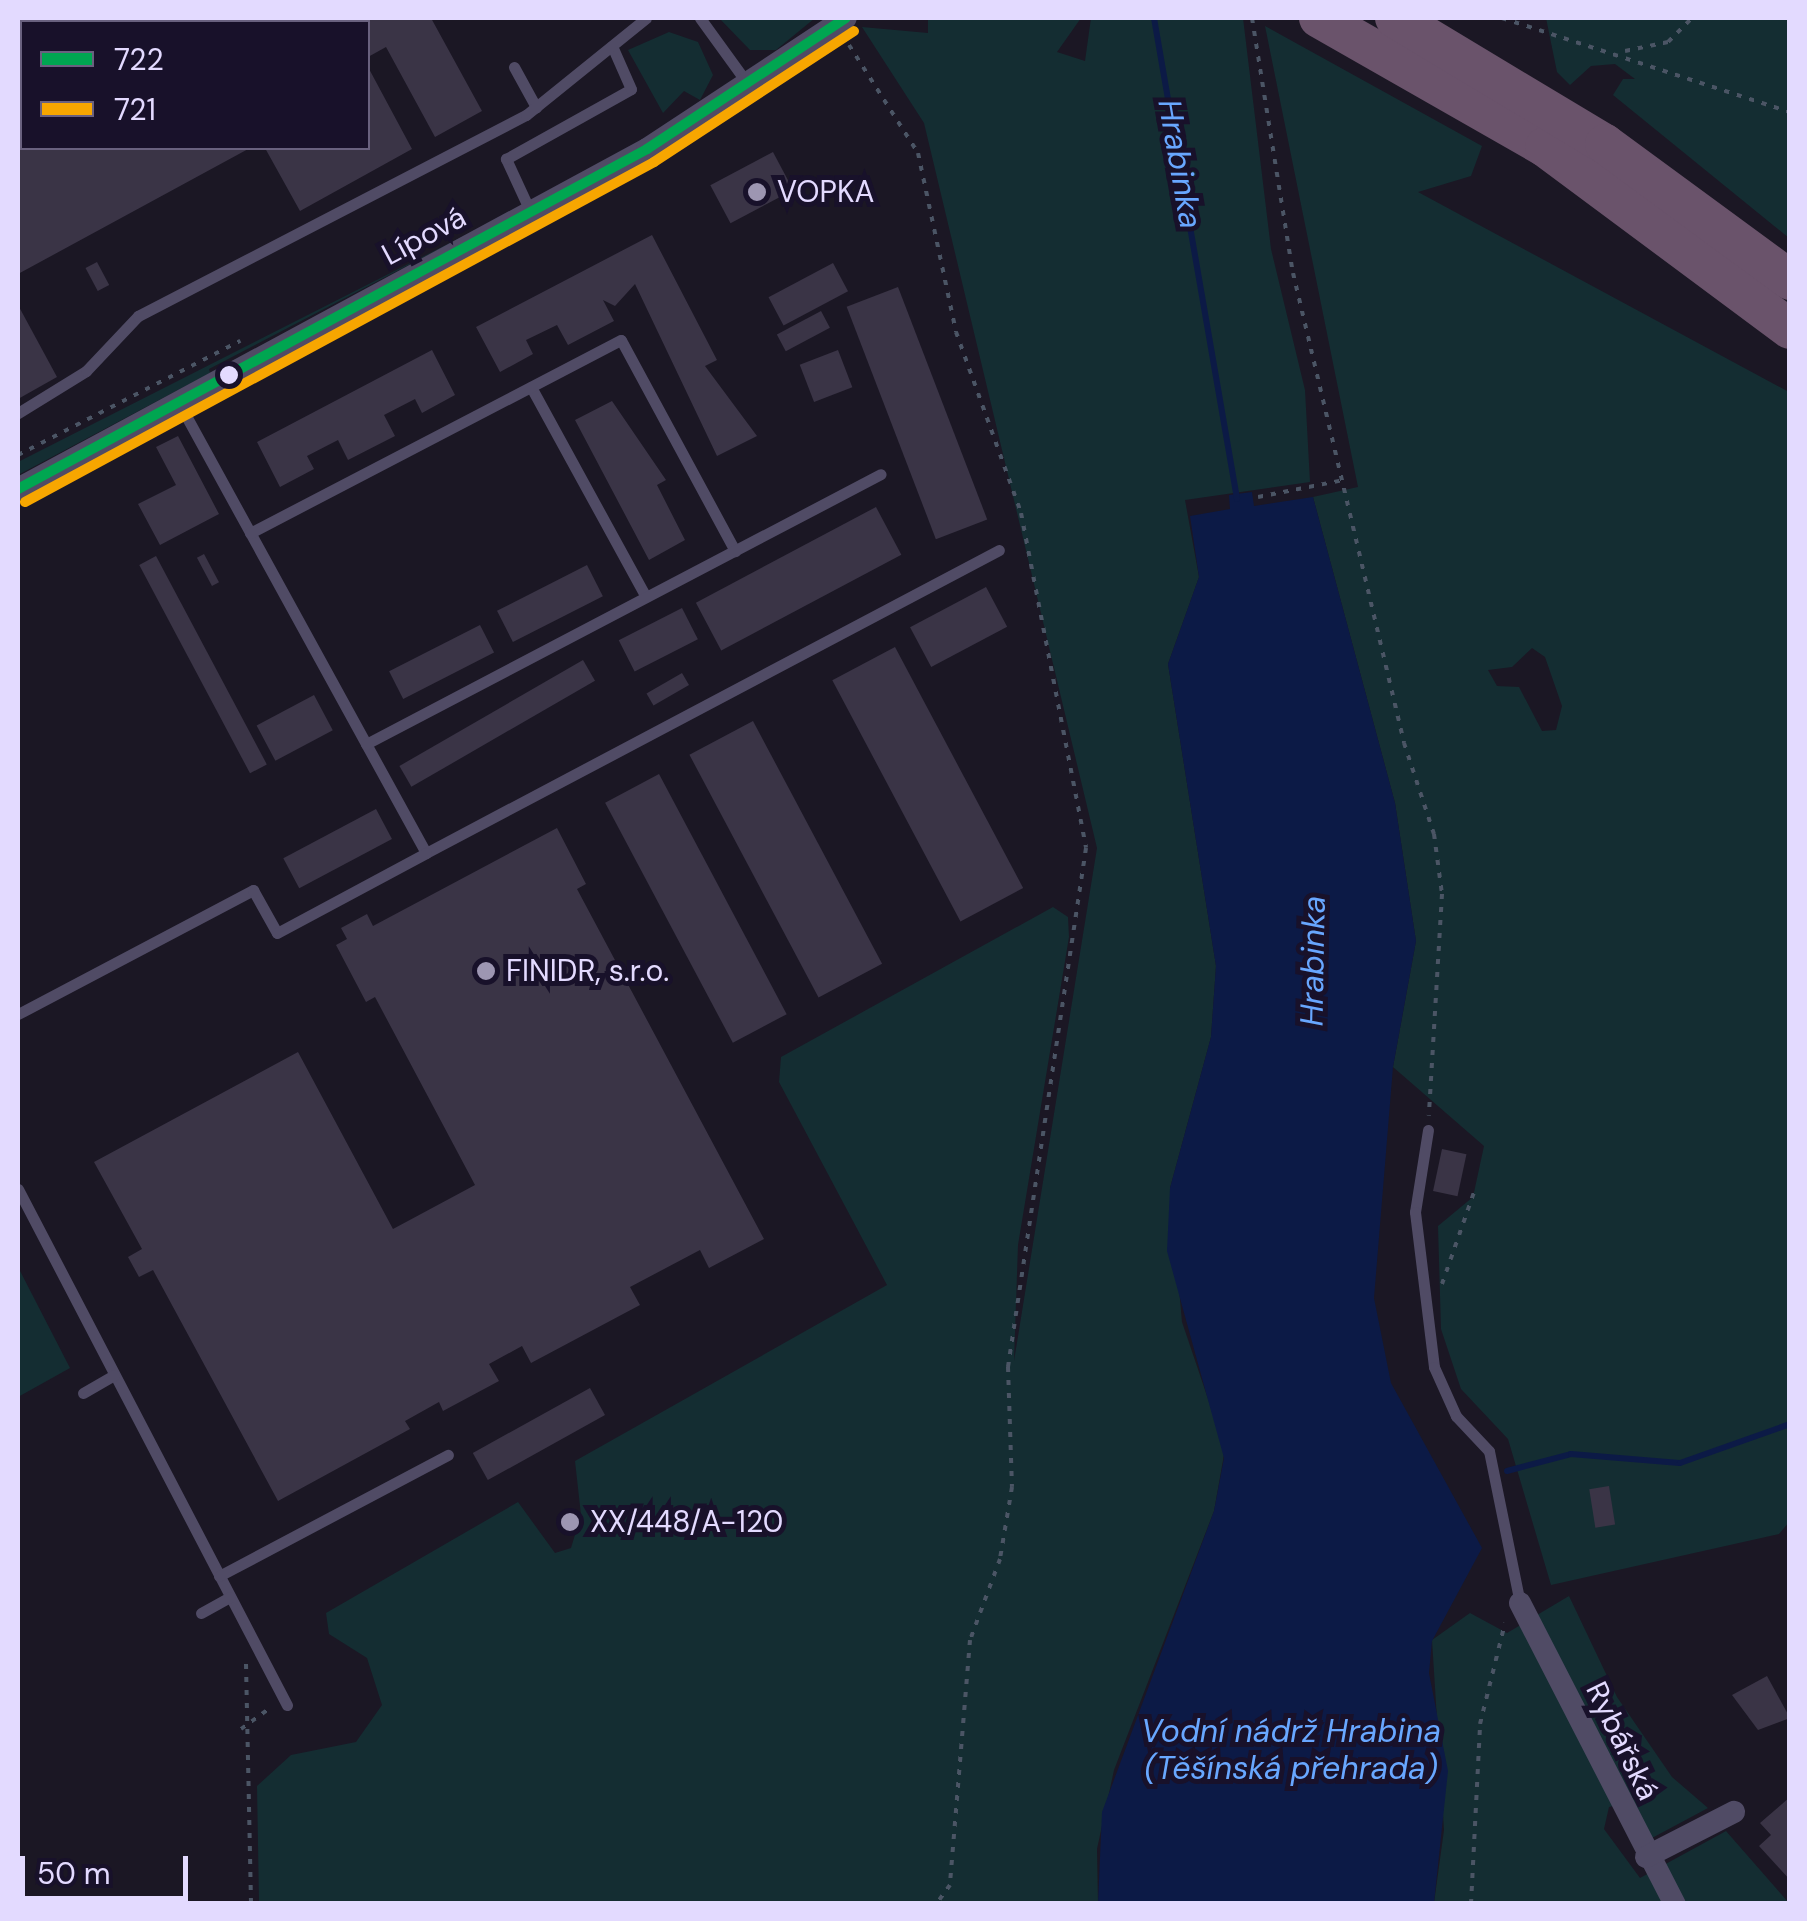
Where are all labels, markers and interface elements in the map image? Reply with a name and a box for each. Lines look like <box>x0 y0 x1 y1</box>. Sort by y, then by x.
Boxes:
legend <box>20 20 370 150</box>
text: 722 <box>114 40 164 79</box>
text: 721 <box>114 90 156 129</box>
water label: Hrabinka <box>1150 96 1210 232</box>
place label: VOPKA <box>777 174 874 210</box>
marker: VOPKA <box>746 181 768 203</box>
street label: Lípová <box>376 199 472 273</box>
unlabelled marker <box>219 365 239 385</box>
water label: Hrabinka <box>1293 895 1333 1027</box>
place label: FINIDR, s.r.o. <box>506 953 669 989</box>
marker: FINIDR, s.r.o. <box>475 960 497 982</box>
place label: XX/448/A-120 <box>590 1504 783 1540</box>
marker: XX/448/A-120 <box>559 1511 581 1533</box>
street label: Rybářská <box>1578 1676 1666 1806</box>
water label: Vodní nádrž Hrabina (Těšínská přehrada) <box>1141 1713 1441 1788</box>
scale bar <box>25 1836 192 1898</box>
text: 50 m <box>37 1854 111 1893</box>

